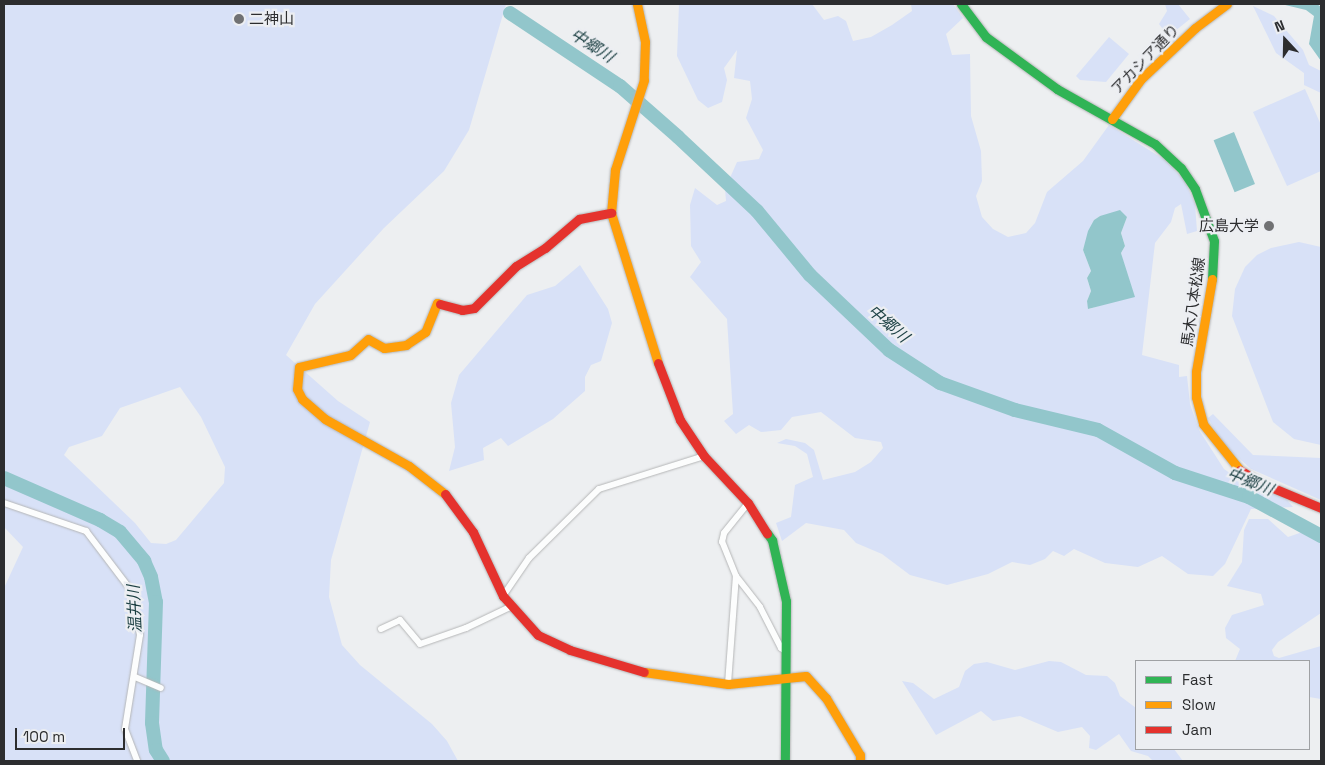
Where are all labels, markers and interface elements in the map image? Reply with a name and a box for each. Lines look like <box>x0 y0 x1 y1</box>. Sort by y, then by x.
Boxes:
place label: 二神山 <box>249 10 294 28</box>
marker: 二神山 <box>233 13 245 25</box>
north arrow <box>1260 15 1310 65</box>
text: N <box>1272 16 1287 36</box>
street label: アカシア通り <box>1107 20 1183 98</box>
water label: 中郷川 <box>567 25 617 67</box>
place label: 広島大学 <box>1199 217 1259 235</box>
marker: 広島大学 <box>1263 220 1275 232</box>
street label: 馬木八本松線 <box>1178 256 1208 348</box>
water label: 中郷川 <box>864 301 912 347</box>
water label: 中郷川 <box>1224 464 1276 500</box>
water label: 温井川 <box>124 585 146 633</box>
legend <box>1135 660 1310 750</box>
text: Fast <box>1182 670 1213 689</box>
text: Slow <box>1182 695 1216 714</box>
scale bar <box>18 718 128 750</box>
text: Jam <box>1182 720 1212 739</box>
text: 100 m <box>23 727 65 746</box>

